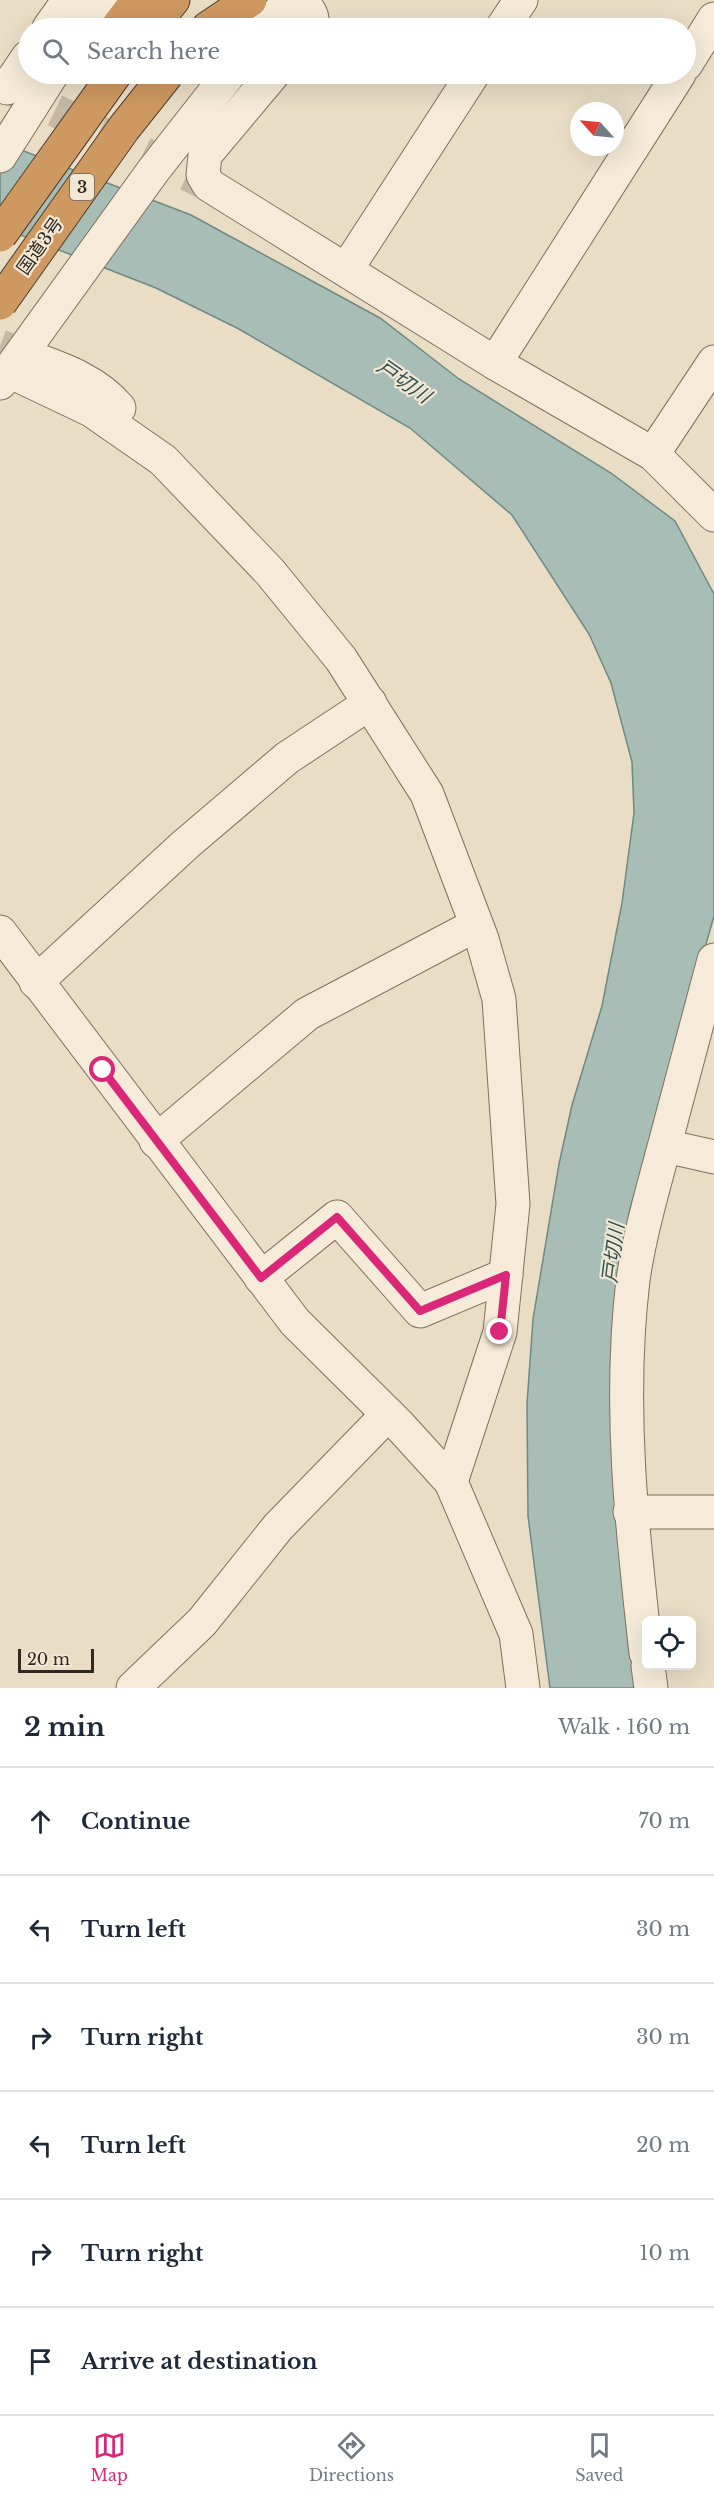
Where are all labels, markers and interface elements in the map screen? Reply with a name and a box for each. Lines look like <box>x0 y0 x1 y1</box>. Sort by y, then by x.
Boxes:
search box <box>18 18 696 84</box>
icon: search <box>39 35 72 68</box>
text: Search here <box>87 38 220 65</box>
north arrow <box>570 102 624 156</box>
road number: 3 <box>70 174 94 200</box>
street label: 国道3号 <box>12 213 68 279</box>
water label: 戸切川 <box>373 354 437 409</box>
route start <box>89 1056 115 1082</box>
water label: 戸切川 <box>597 1220 629 1284</box>
route end <box>486 1318 512 1344</box>
map controls <box>642 1616 696 1670</box>
button: locate <box>642 1616 696 1670</box>
scale bar <box>18 1646 94 1674</box>
text: 20 m <box>27 1649 70 1669</box>
text: 2 min <box>24 1711 105 1743</box>
text: Walk · 160 m <box>558 1715 690 1739</box>
icon: ahead <box>24 1805 57 1838</box>
text: Continue <box>81 1808 190 1835</box>
text: 70 m <box>638 1809 690 1833</box>
icon: left <box>24 1913 57 1946</box>
text: Turn left <box>81 1916 186 1943</box>
text: 30 m <box>636 1917 690 1941</box>
icon: right <box>24 2021 57 2054</box>
text: Turn right <box>81 2024 203 2051</box>
text: 30 m <box>636 2025 690 2049</box>
icon: left <box>24 2129 57 2162</box>
text: Turn left <box>81 2132 186 2159</box>
text: 20 m <box>636 2133 690 2157</box>
icon: right <box>24 2237 57 2270</box>
text: Turn right <box>81 2240 203 2267</box>
text: 10 m <box>640 2241 690 2265</box>
icon: arrive <box>24 2345 57 2378</box>
text: Arrive at destination <box>81 2348 318 2375</box>
tab: Map <box>91 2429 128 2485</box>
tab: Directions <box>309 2429 394 2485</box>
tab: Saved <box>575 2429 623 2485</box>

